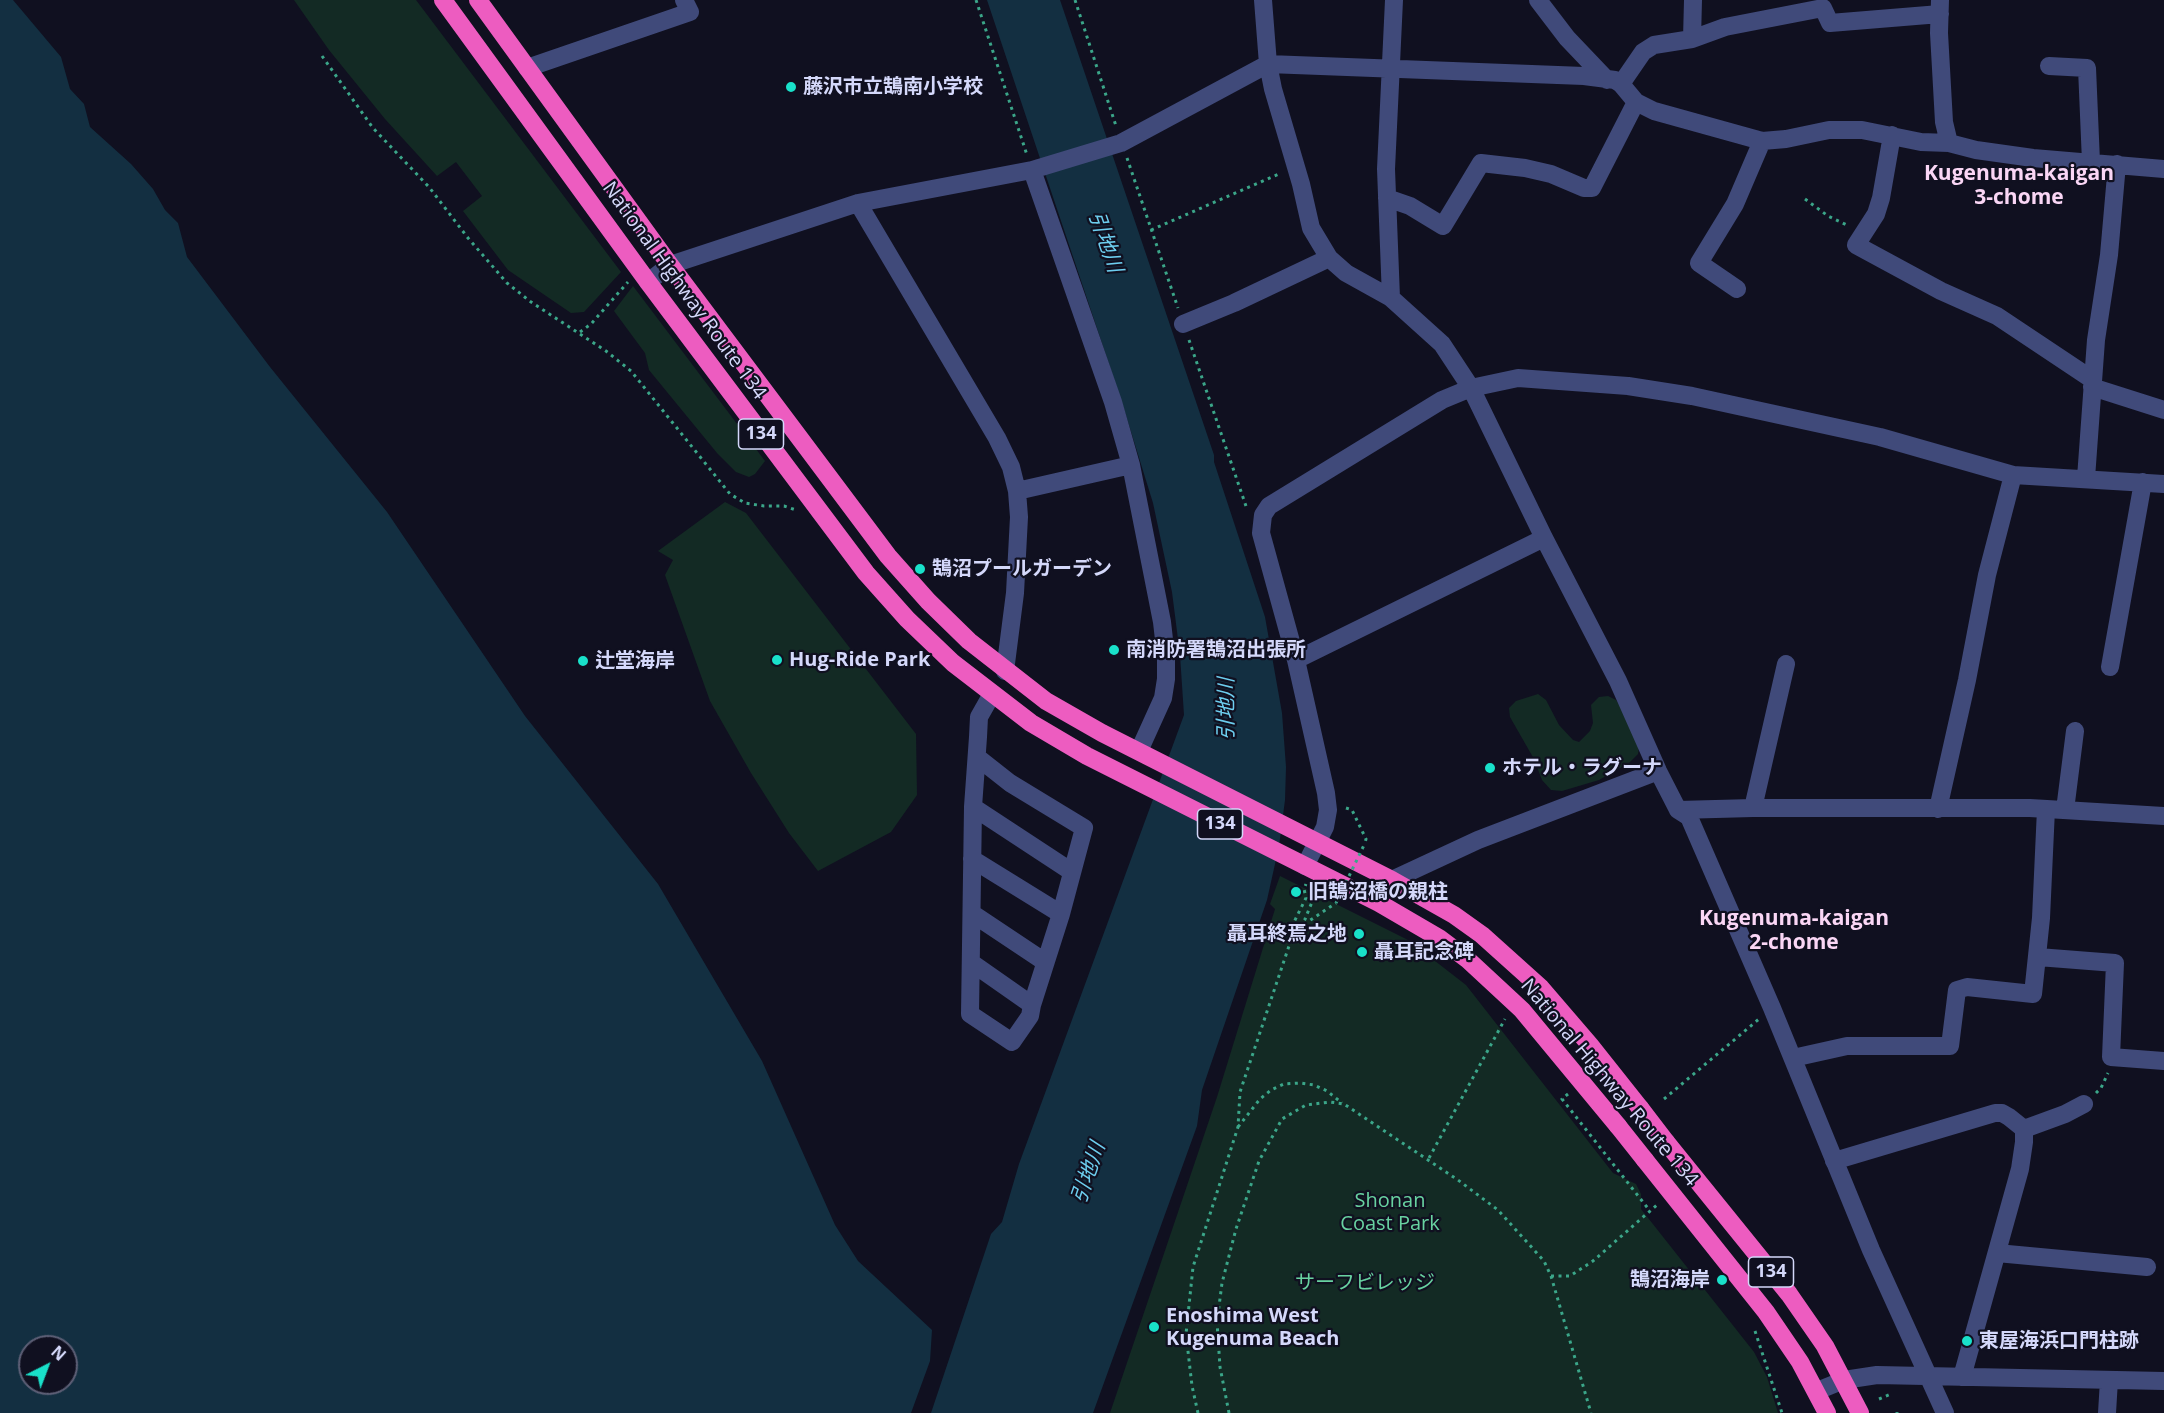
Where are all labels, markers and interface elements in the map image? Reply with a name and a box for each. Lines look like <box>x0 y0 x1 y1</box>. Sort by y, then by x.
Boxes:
place label: 藤沢市立鵠南小学校 <box>803 75 983 99</box>
marker: 藤沢市立鵠南小学校 <box>784 80 798 94</box>
district label: Kugenuma-kaigan 3-chome <box>1924 161 2114 211</box>
street label: National Highway Route 134 <box>597 177 771 405</box>
water label: 引地川 <box>1083 208 1127 276</box>
road number: 134 <box>738 419 783 449</box>
place label: 鵠沼プールガーデン <box>932 557 1112 581</box>
marker: 鵠沼プールガーデン <box>913 562 927 576</box>
place label: 南消防署鵠沼出張所 <box>1126 638 1306 662</box>
marker: 南消防署鵠沼出張所 <box>1107 643 1121 657</box>
place label: Hug-Ride Park <box>789 648 930 672</box>
place label: 辻堂海岸 <box>595 649 675 673</box>
marker: Hug-Ride Park <box>770 653 784 667</box>
marker: 辻堂海岸 <box>576 654 590 668</box>
water label: 引地川 <box>1214 678 1240 740</box>
place label: ホテル・ラグーナ <box>1502 756 1662 780</box>
marker: ホテル・ラグーナ <box>1483 761 1497 775</box>
road number: 134 <box>1198 809 1242 839</box>
place label: 旧鵠沼橋の親柱 <box>1308 880 1448 904</box>
marker: 旧鵠沼橋の親柱 <box>1289 885 1303 899</box>
district label: Kugenuma-kaigan 2-chome <box>1699 906 1889 956</box>
place label: 聶耳終焉之地 <box>1227 922 1347 946</box>
marker: 聶耳終焉之地 <box>1352 927 1366 941</box>
place label: 聶耳記念碑 <box>1374 940 1474 964</box>
marker: 聶耳記念碑 <box>1355 945 1369 959</box>
street label: National Highway Route 134 <box>1515 974 1703 1192</box>
water label: 引地川 <box>1067 1139 1111 1207</box>
park label: Shonan Coast Park <box>1340 1189 1440 1236</box>
road number: 134 <box>1748 1257 1794 1287</box>
place label: 鵠沼海岸 <box>1630 1268 1710 1292</box>
park label: サーフビレッジ <box>1295 1271 1435 1295</box>
marker: 鵠沼海岸 <box>1715 1273 1729 1287</box>
place label: Enoshima West Kugenuma Beach <box>1166 1304 1340 1351</box>
marker: Enoshima West Kugenuma Beach <box>1147 1320 1161 1334</box>
place label: 東屋海浜口門柱跡 <box>1979 1329 2139 1353</box>
marker: 東屋海浜口門柱跡 <box>1960 1334 1974 1348</box>
north arrow <box>18 1335 78 1395</box>
text: N <box>47 1341 71 1366</box>

